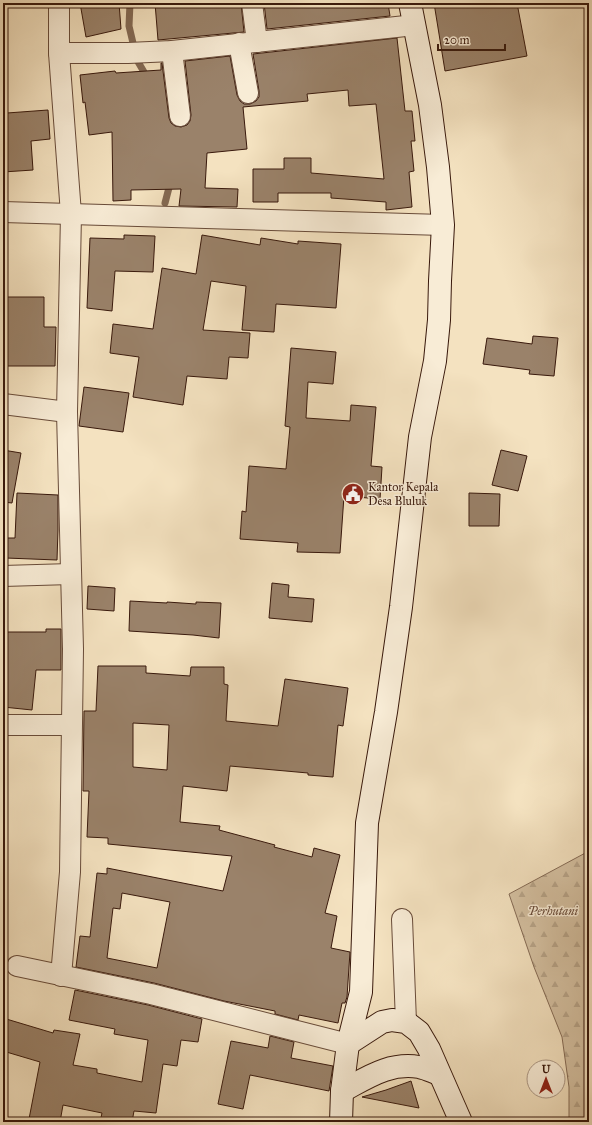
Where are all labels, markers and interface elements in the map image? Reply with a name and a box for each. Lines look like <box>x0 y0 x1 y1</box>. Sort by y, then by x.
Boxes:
scale bar <box>438 26 505 52</box>
text: 20 m <box>444 33 470 47</box>
place label: Kantor Kepala Desa Bluluk <box>368 480 439 508</box>
public building icon: Kantor Kepala Desa Bluluk <box>340 481 366 507</box>
park label: Perhutani <box>528 904 579 918</box>
north arrow <box>526 1059 566 1099</box>
text: U <box>542 1063 551 1076</box>

